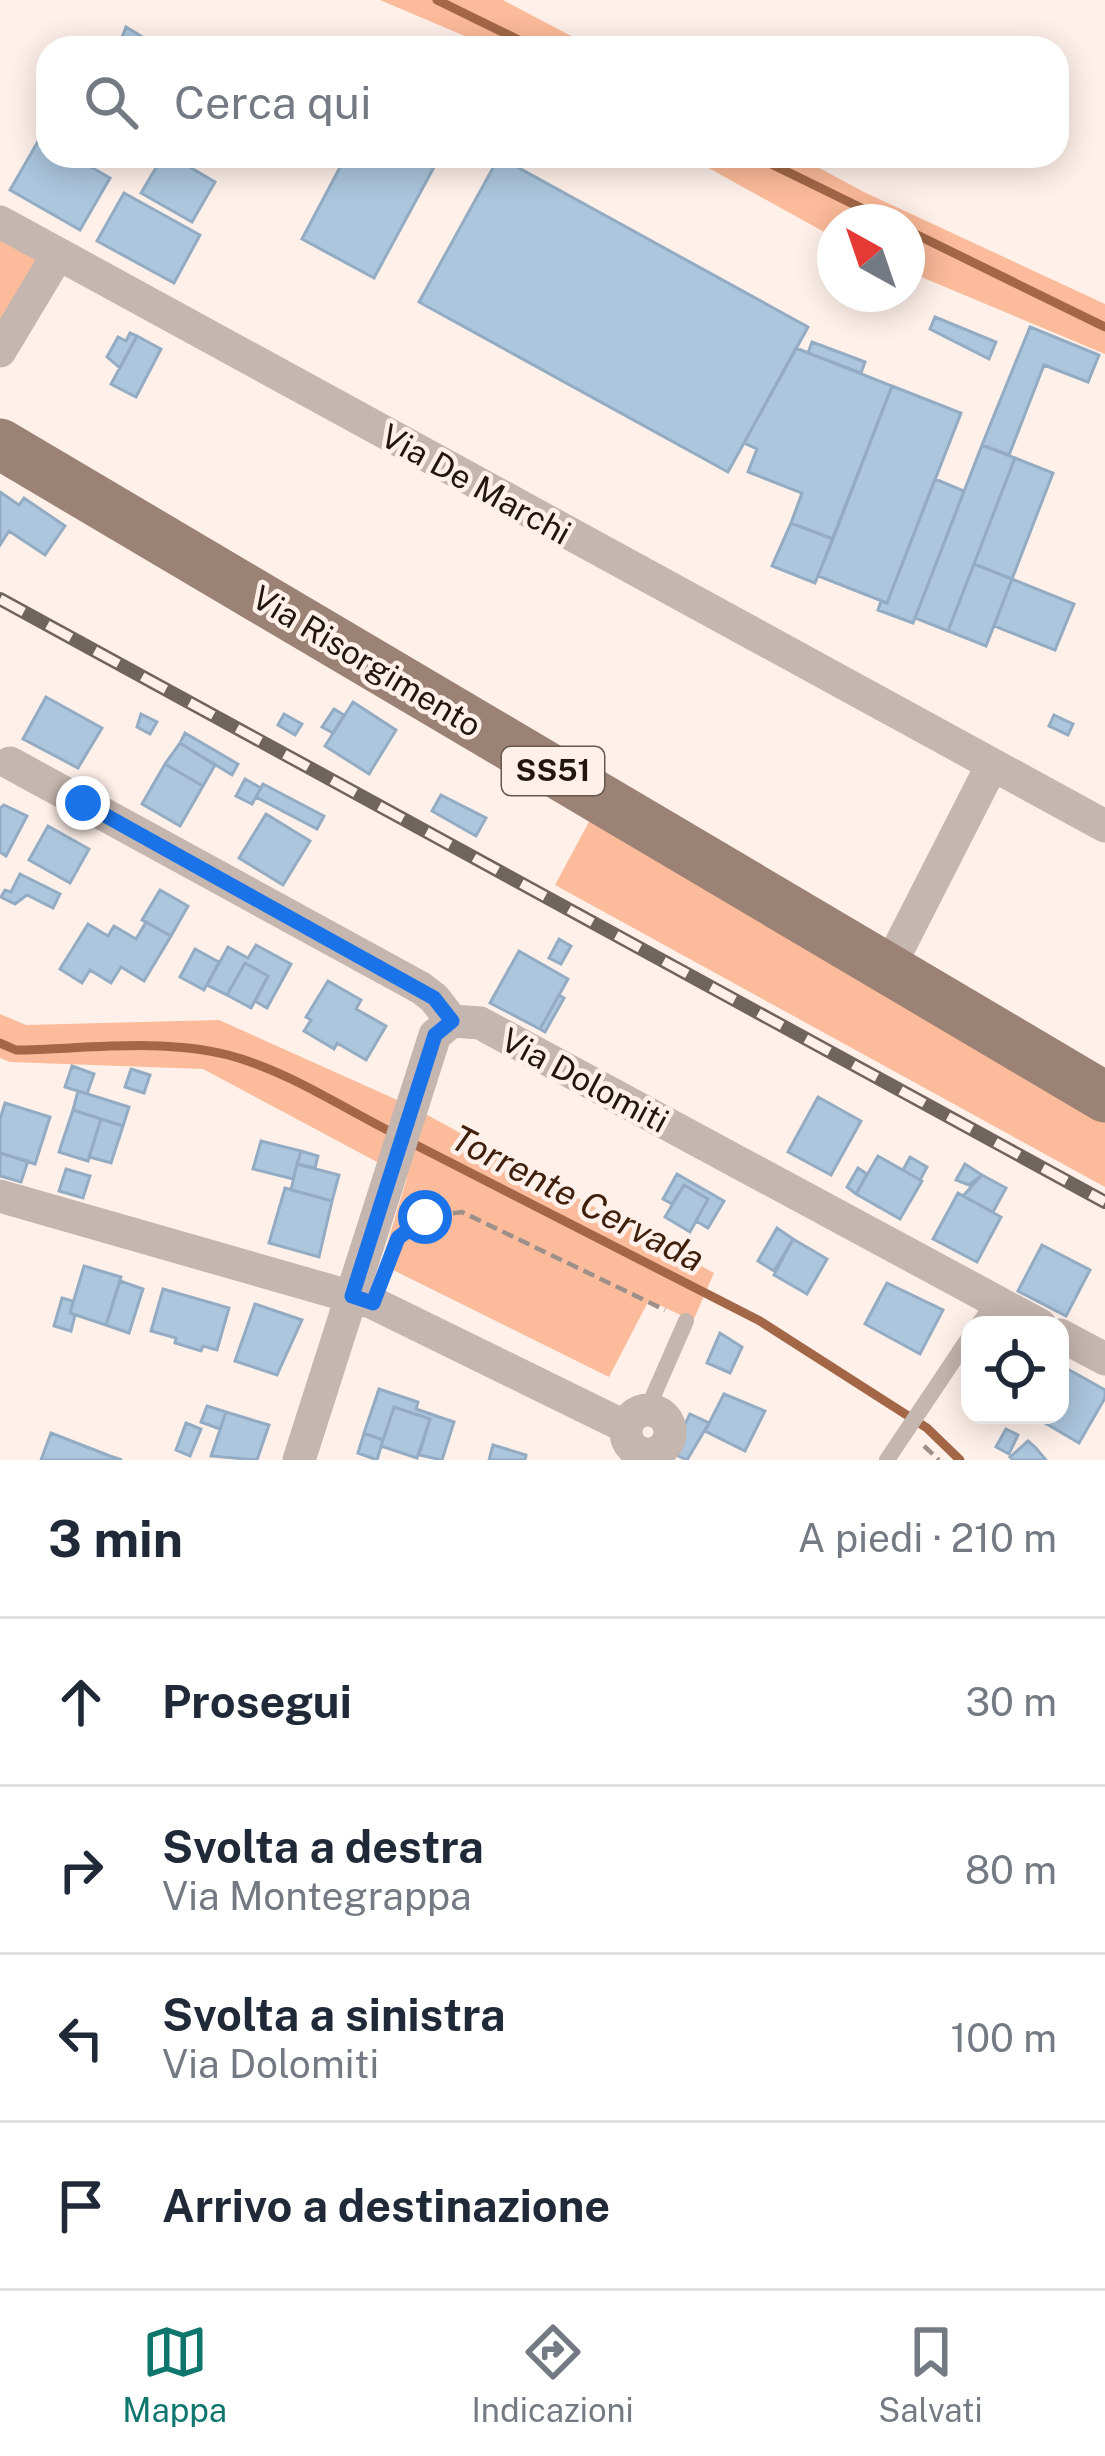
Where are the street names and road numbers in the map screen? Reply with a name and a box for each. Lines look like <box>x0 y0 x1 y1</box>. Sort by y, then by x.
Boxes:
street label: Via De Marchi <box>375 416 577 552</box>
street label: Via Risorgimento <box>246 578 488 744</box>
road number: SS51 <box>502 747 604 795</box>
street label: Via Dolomiti <box>495 1020 675 1140</box>

